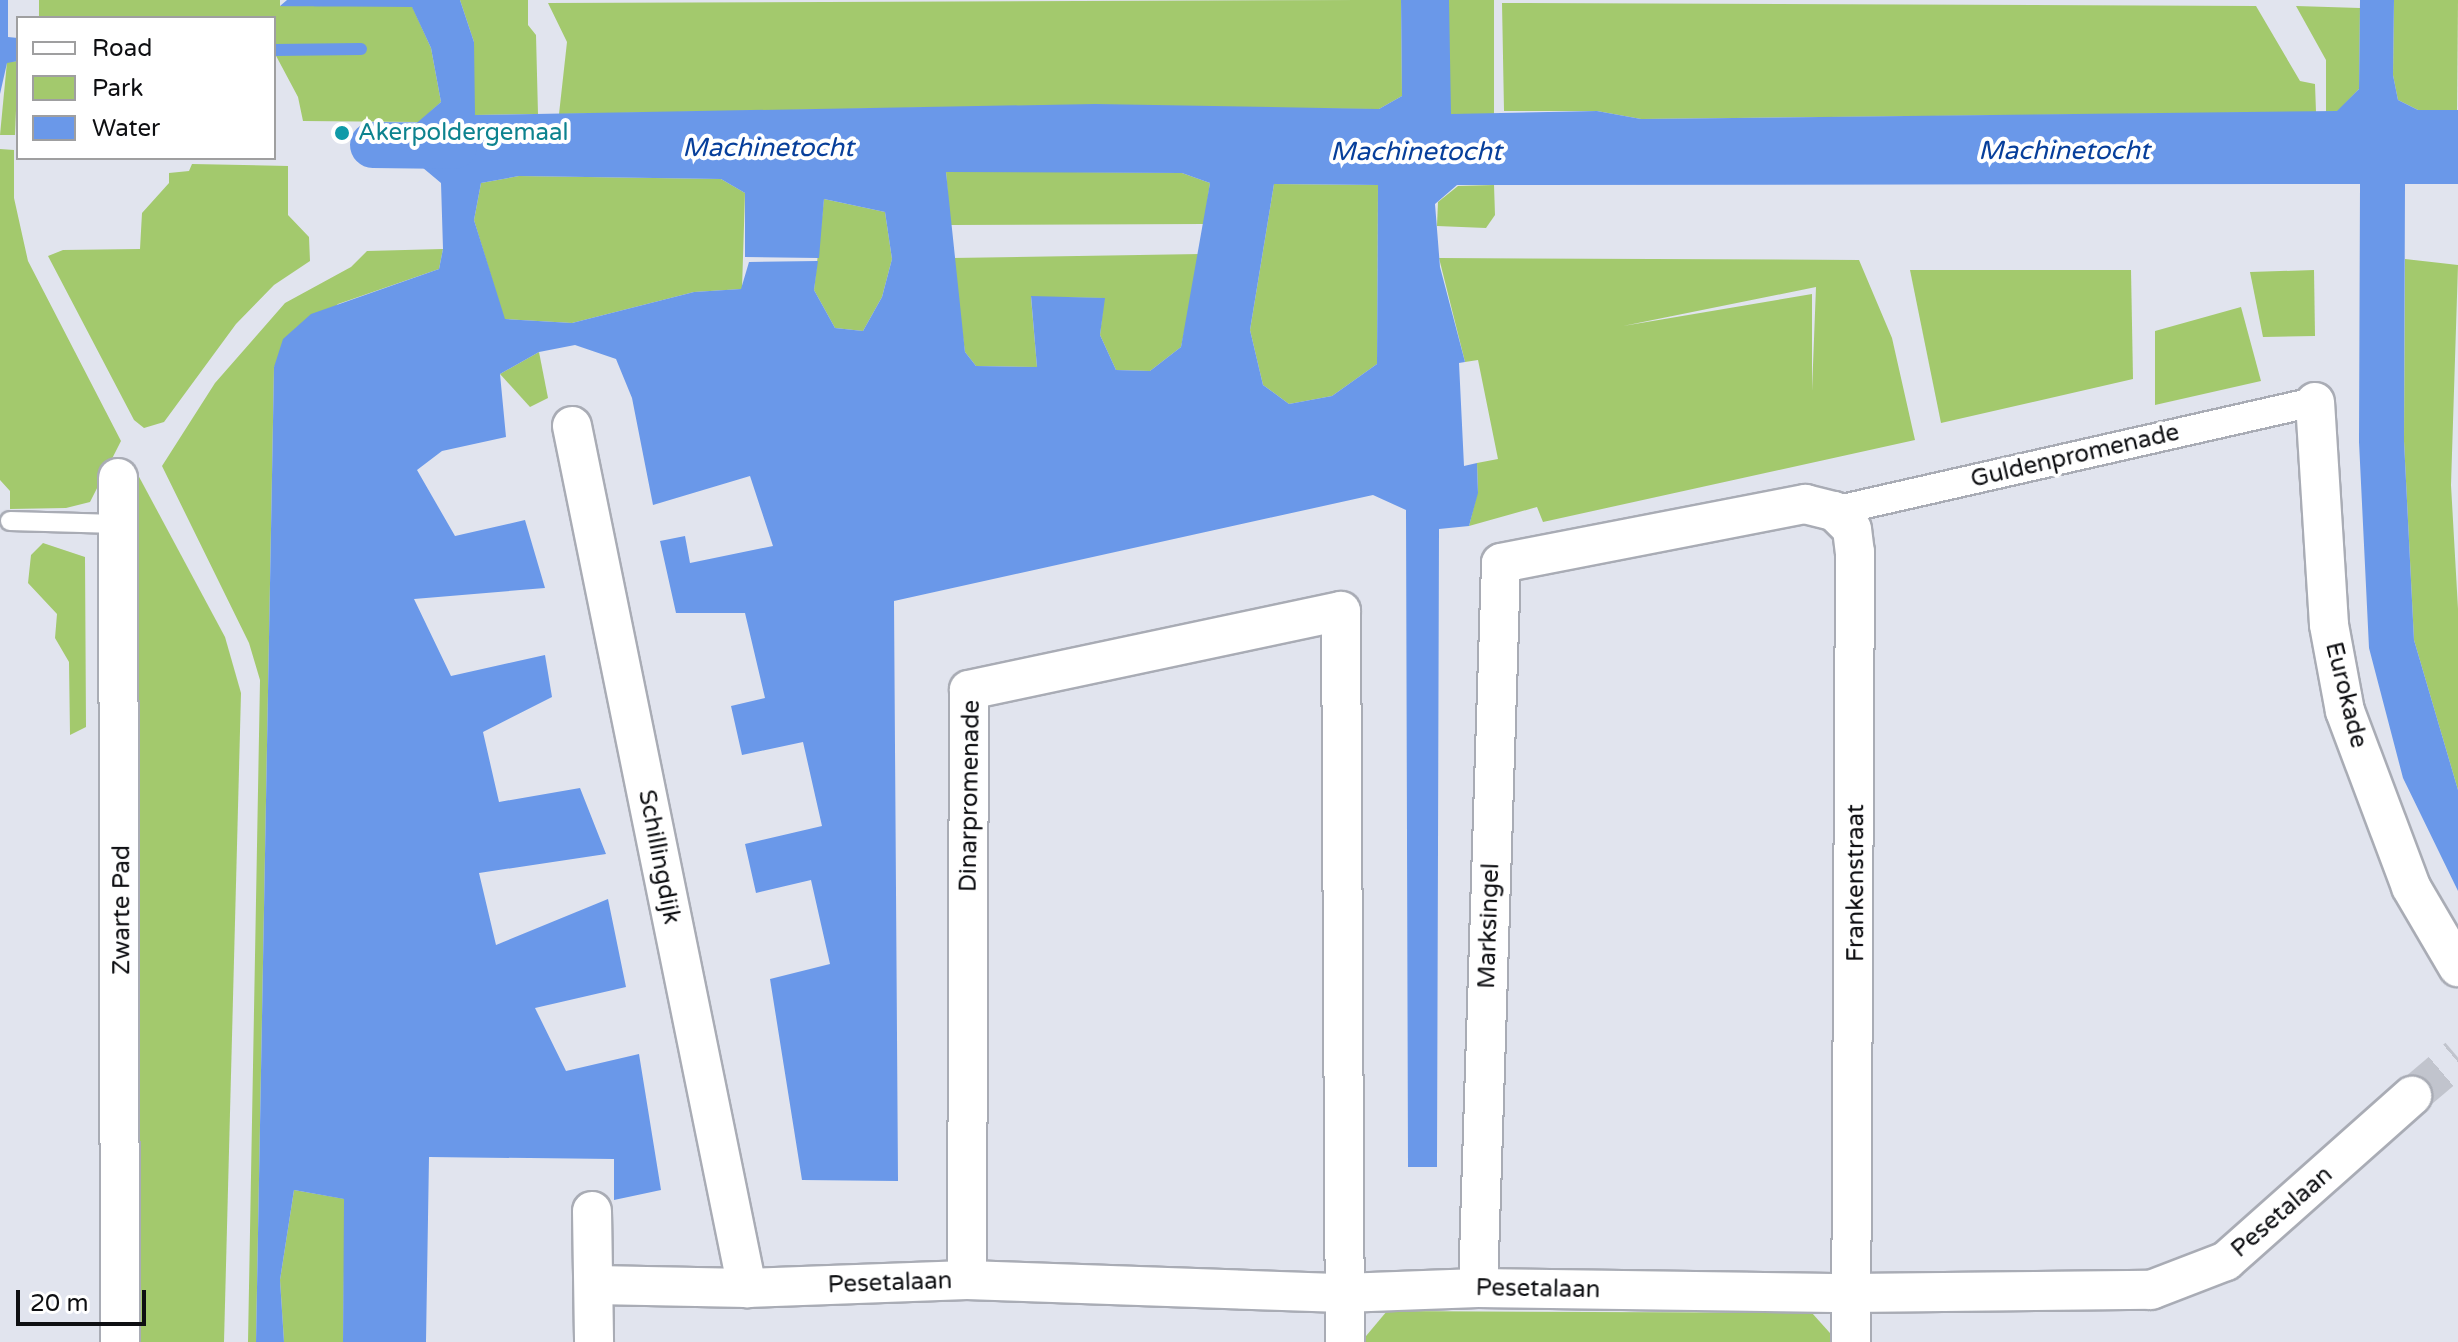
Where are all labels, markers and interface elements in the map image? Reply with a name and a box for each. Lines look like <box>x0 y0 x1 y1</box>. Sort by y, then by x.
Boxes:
legend <box>16 16 276 160</box>
text: Road <box>92 34 152 63</box>
text: Park <box>92 74 143 103</box>
text: Water <box>92 114 160 143</box>
place label: Akerpoldergemaal <box>358 119 568 147</box>
marker: Akerpoldergemaal <box>333 124 351 142</box>
water label: Machinetocht <box>682 132 854 164</box>
water label: Machinetocht <box>1978 135 2150 167</box>
water label: Machinetocht <box>1330 136 1502 168</box>
street label: Guldenpromenade <box>1968 418 2182 494</box>
street label: Eurokade <box>2319 639 2373 751</box>
street label: Dinarpromenade <box>954 700 986 892</box>
street label: Schillingdijk <box>632 787 686 927</box>
street label: Frankenstraat <box>1842 804 1870 962</box>
street label: Zwarte Pad <box>108 845 136 975</box>
street label: Marksingel <box>1472 863 1506 989</box>
street label: Pesetalaan <box>2225 1160 2339 1264</box>
street label: Pesetalaan <box>827 1266 953 1300</box>
scale bar <box>20 1274 150 1324</box>
street label: Pesetalaan <box>1475 1274 1601 1304</box>
text: 20 m <box>30 1289 88 1318</box>

